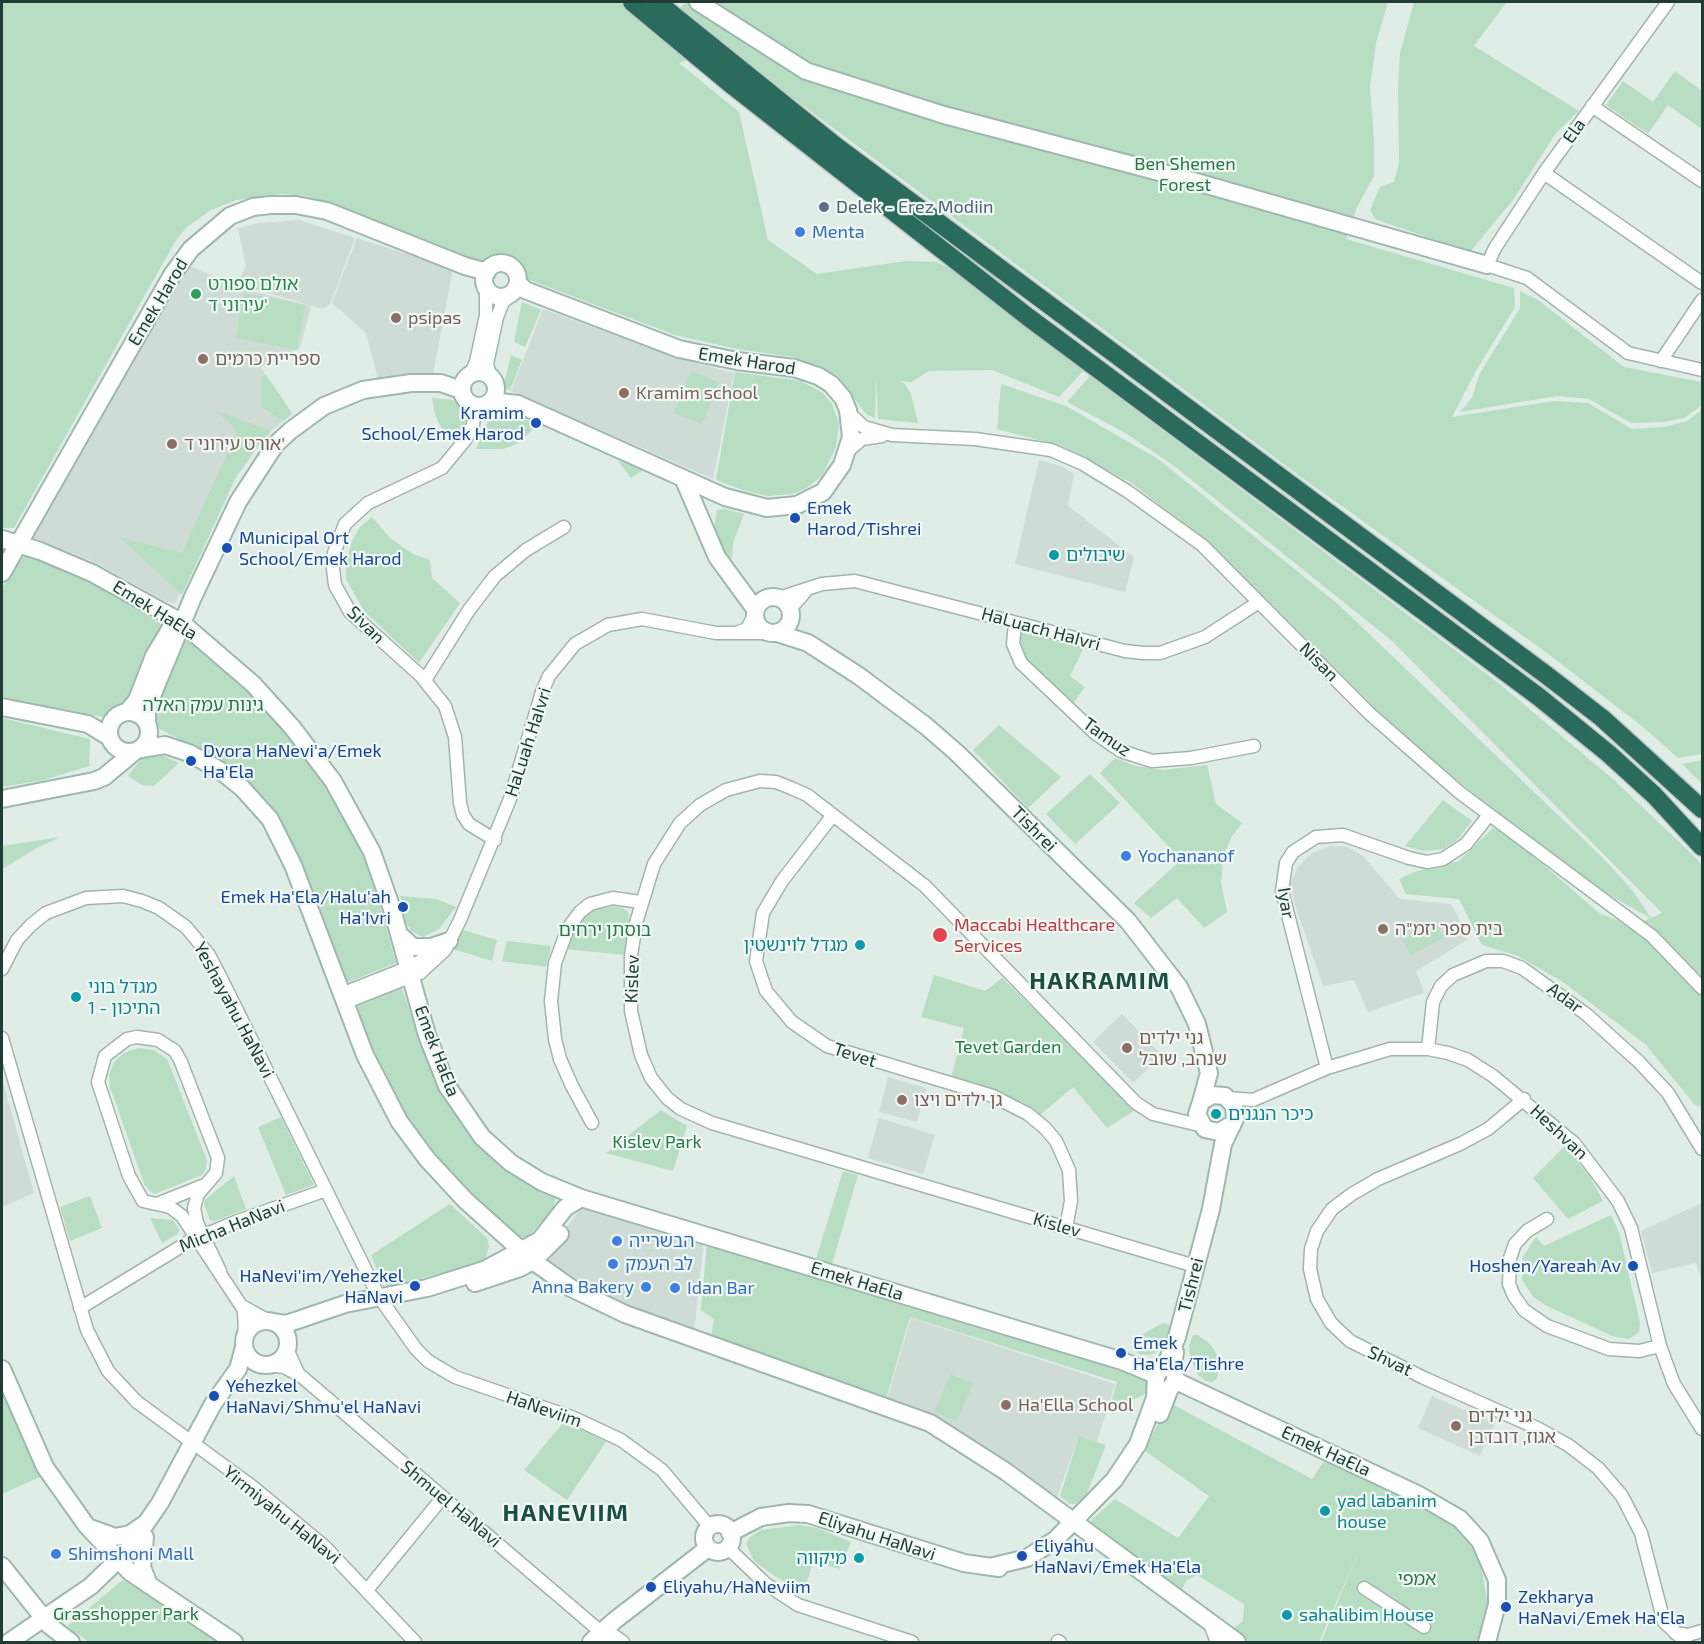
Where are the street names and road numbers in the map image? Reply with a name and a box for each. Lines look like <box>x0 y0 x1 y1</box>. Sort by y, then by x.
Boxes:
street label: Ela <box>1558 114 1590 148</box>
street label: Emek Harod <box>123 254 193 350</box>
street label: Emek Harod <box>697 343 797 379</box>
street label: Emek HaEla <box>109 575 201 645</box>
street label: Sivan <box>343 602 389 648</box>
street label: HaLuach HaIvri <box>979 603 1103 655</box>
street label: Nisan <box>1295 638 1343 686</box>
street label: HaLuah HaIvri <box>500 685 556 799</box>
street label: Tamuz <box>1079 713 1135 761</box>
street label: Tishrei <box>1007 802 1061 856</box>
street label: Iyar <box>1273 886 1299 920</box>
street label: Yeshayahu HaNavi <box>189 938 279 1082</box>
street label: Kislev <box>620 954 644 1004</box>
street label: Adar <box>1543 978 1587 1018</box>
street label: Emek HaEla <box>410 1002 464 1100</box>
street label: Tevet <box>831 1038 879 1072</box>
street label: Heshvan <box>1526 1100 1592 1164</box>
street label: Micha HaNavi <box>176 1195 288 1257</box>
street label: Kislev <box>1031 1208 1083 1242</box>
street label: Tishrei <box>1174 1255 1208 1315</box>
street label: Emek HaEla <box>808 1257 906 1305</box>
street label: Shvat <box>1364 1341 1416 1381</box>
street label: HaNeviim <box>503 1386 585 1432</box>
street label: Emek HaEla <box>1278 1421 1374 1481</box>
street label: Shmuel HaNavi <box>397 1456 505 1552</box>
street label: Yirmiyahu HaNavi <box>219 1461 345 1569</box>
street label: Eliyahu HaNavi <box>815 1507 939 1565</box>

